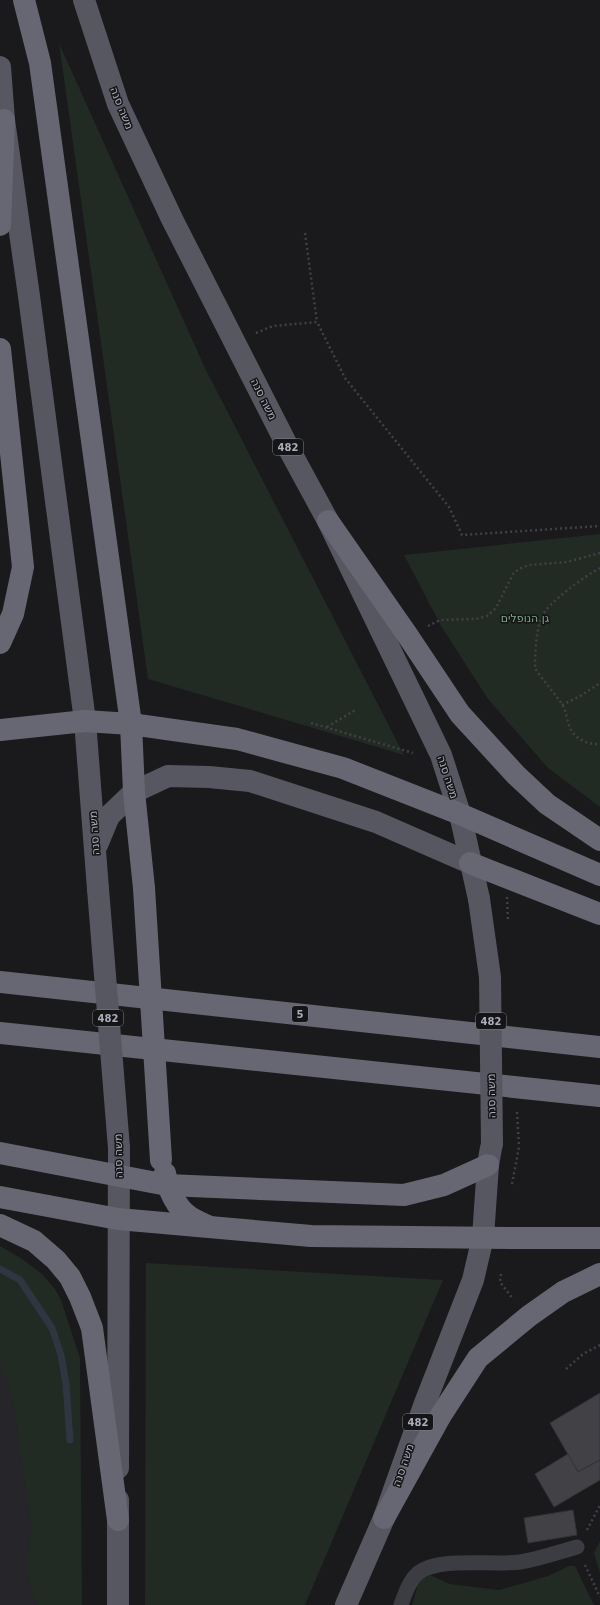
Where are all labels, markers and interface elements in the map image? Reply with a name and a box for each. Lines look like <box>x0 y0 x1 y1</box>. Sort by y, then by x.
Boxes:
street label: משה סנה <box>107 85 136 131</box>
street label: משה סנה <box>248 376 279 422</box>
road number: 482 <box>273 439 303 455</box>
park label: גן הנופלים <box>501 612 550 625</box>
street label: משה סנה <box>434 754 461 800</box>
street label: משה סנה <box>86 810 103 856</box>
road number: 5 <box>292 1006 308 1022</box>
road number: 482 <box>93 1010 123 1026</box>
road number: 482 <box>476 1013 506 1029</box>
street label: משה סנה <box>485 1074 498 1118</box>
street label: משה סנה <box>112 1134 125 1178</box>
road number: 482 <box>403 1414 433 1430</box>
street label: משה סנה <box>390 1442 417 1488</box>

